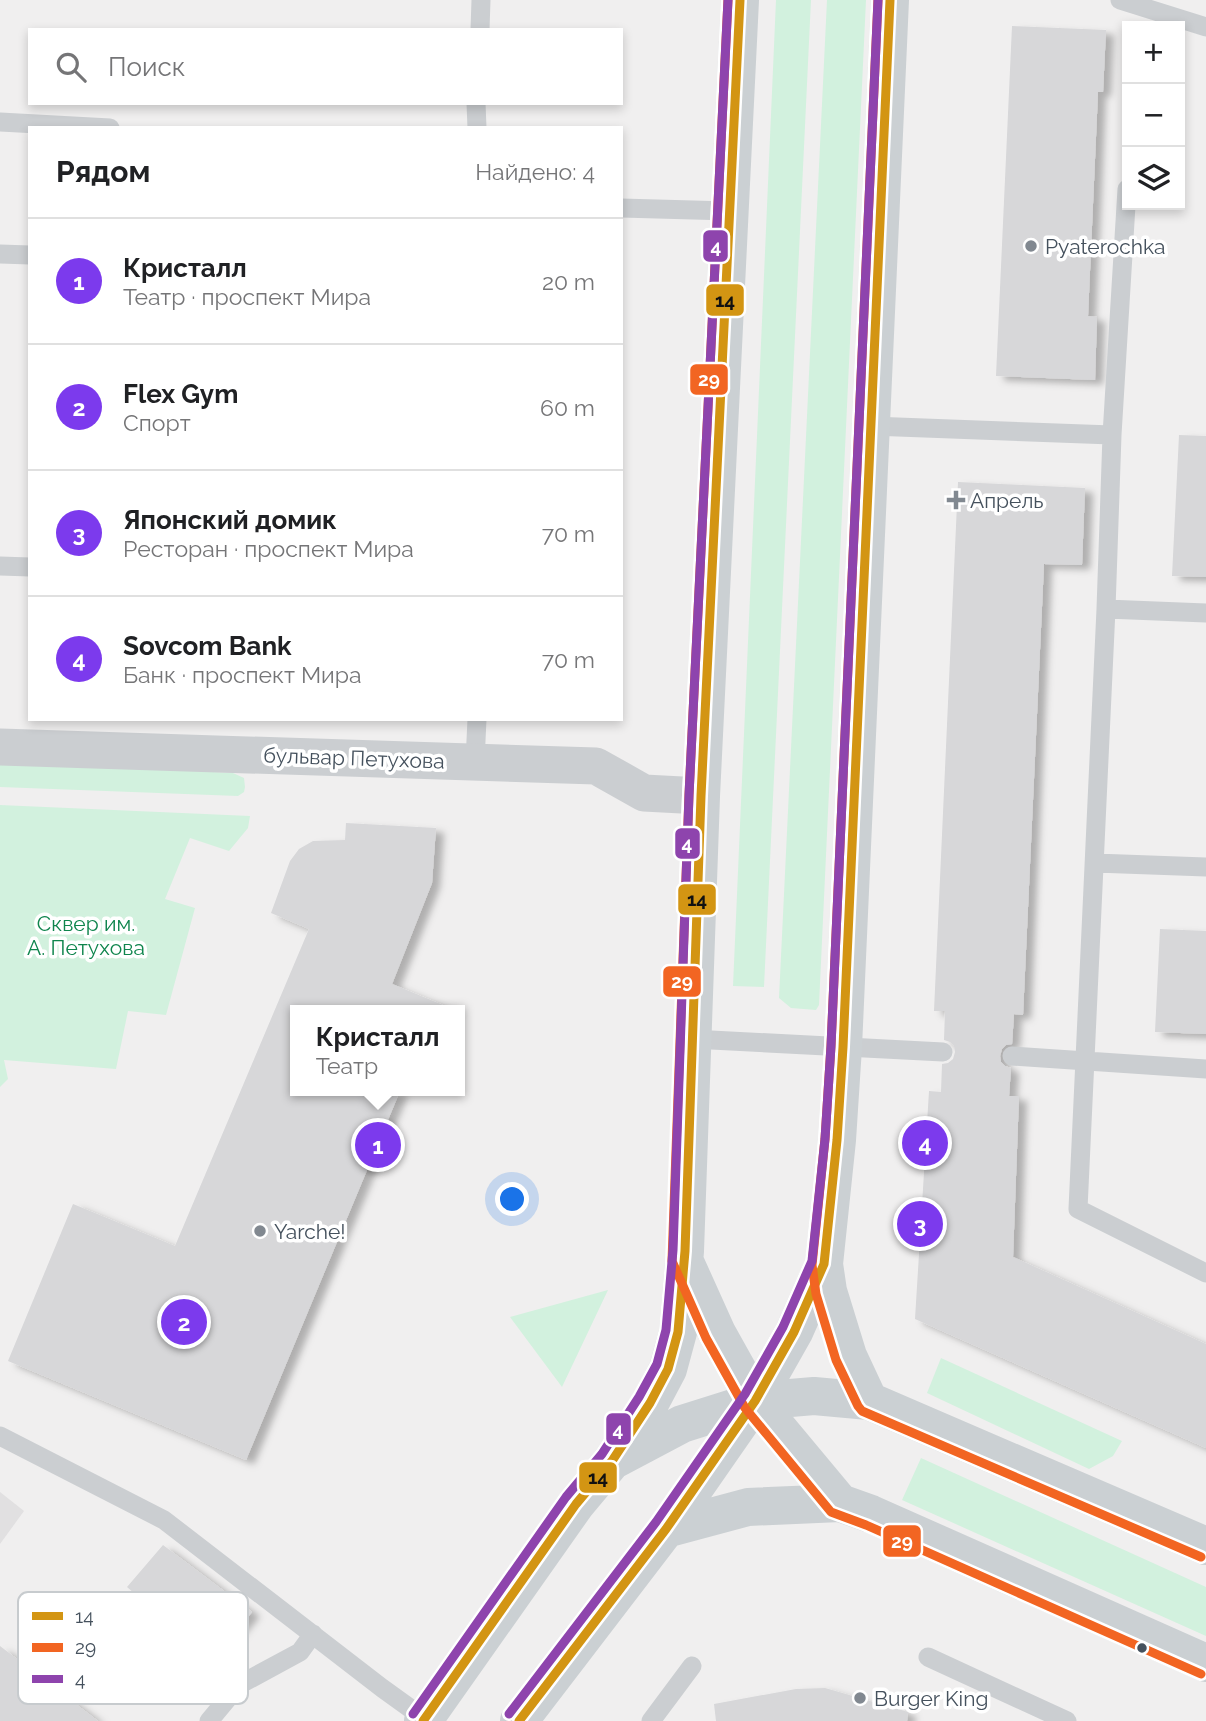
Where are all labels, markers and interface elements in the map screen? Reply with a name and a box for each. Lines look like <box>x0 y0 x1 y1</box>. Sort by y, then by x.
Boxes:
map controls <box>1122 21 1185 210</box>
button: + <box>1122 21 1185 84</box>
search box <box>28 28 623 105</box>
icon: search <box>52 48 90 86</box>
text: Поиск <box>108 52 185 82</box>
button: − <box>1122 84 1185 147</box>
button: layers <box>1122 147 1185 210</box>
text: Рядом <box>56 154 150 189</box>
text: Найдено: 4 <box>475 158 595 185</box>
line badge: 4 <box>702 229 729 263</box>
place label: Pyaterochka <box>1045 234 1166 259</box>
text: 4 <box>711 235 722 257</box>
marker: Pyaterochka <box>1023 238 1039 254</box>
text: Кристалл <box>123 253 247 283</box>
text: 1 <box>73 268 85 295</box>
text: 20 m <box>542 268 595 295</box>
text: Театр · проспект Мира <box>123 283 371 310</box>
line badge: 14 <box>705 283 745 317</box>
text: 14 <box>715 289 735 311</box>
line badge: 29 <box>689 363 729 396</box>
text: 29 <box>698 368 720 390</box>
text: Flex Gym <box>123 379 238 409</box>
text: 2 <box>73 394 85 421</box>
text: 60 m <box>540 394 595 421</box>
text: Спорт <box>123 409 191 436</box>
place label: Апрель <box>970 488 1044 513</box>
marker: Апрель <box>948 492 964 508</box>
text: Японский домик <box>123 505 337 535</box>
text: 3 <box>73 520 85 547</box>
text: 70 m <box>542 520 595 547</box>
text: Ресторан · проспект Мира <box>123 535 414 562</box>
text: Sovcom Bank <box>123 631 292 661</box>
text: 4 <box>72 646 86 673</box>
text: 70 m <box>542 646 595 673</box>
text: Банк · проспект Мира <box>123 661 361 688</box>
street label: бульвар Петухова <box>263 742 445 774</box>
line badge: 4 <box>674 827 701 860</box>
text: 4 <box>682 832 693 854</box>
line badge: 14 <box>677 883 717 916</box>
text: 14 <box>687 888 707 910</box>
park label: Сквер им. А. Петухова <box>27 911 145 960</box>
line badge: 29 <box>662 965 702 998</box>
text: 29 <box>671 970 693 992</box>
popup <box>290 1005 465 1096</box>
text: Кристалл <box>316 1022 439 1052</box>
text: Театр <box>316 1052 378 1079</box>
pin: 4 <box>902 1117 948 1169</box>
pin: 1 <box>355 1119 401 1171</box>
your location <box>495 1182 529 1216</box>
pin: 3 <box>897 1198 943 1250</box>
place label: Yarche! <box>274 1219 346 1244</box>
marker: Yarche! <box>252 1223 268 1239</box>
pin: 2 <box>161 1296 207 1348</box>
line badge: 4 <box>605 1412 632 1446</box>
text: 4 <box>613 1418 624 1440</box>
line badge: 14 <box>578 1461 618 1494</box>
text: 14 <box>588 1466 608 1488</box>
line badge: 29 <box>882 1524 922 1558</box>
text: 29 <box>891 1530 913 1552</box>
legend <box>18 1592 248 1704</box>
text: 14 <box>75 1605 94 1627</box>
text: 29 <box>75 1636 96 1658</box>
unlabelled marker <box>1135 1641 1149 1655</box>
text: 4 <box>75 1668 85 1690</box>
place label: Burger King <box>874 1686 988 1711</box>
marker: Burger King <box>852 1690 868 1706</box>

